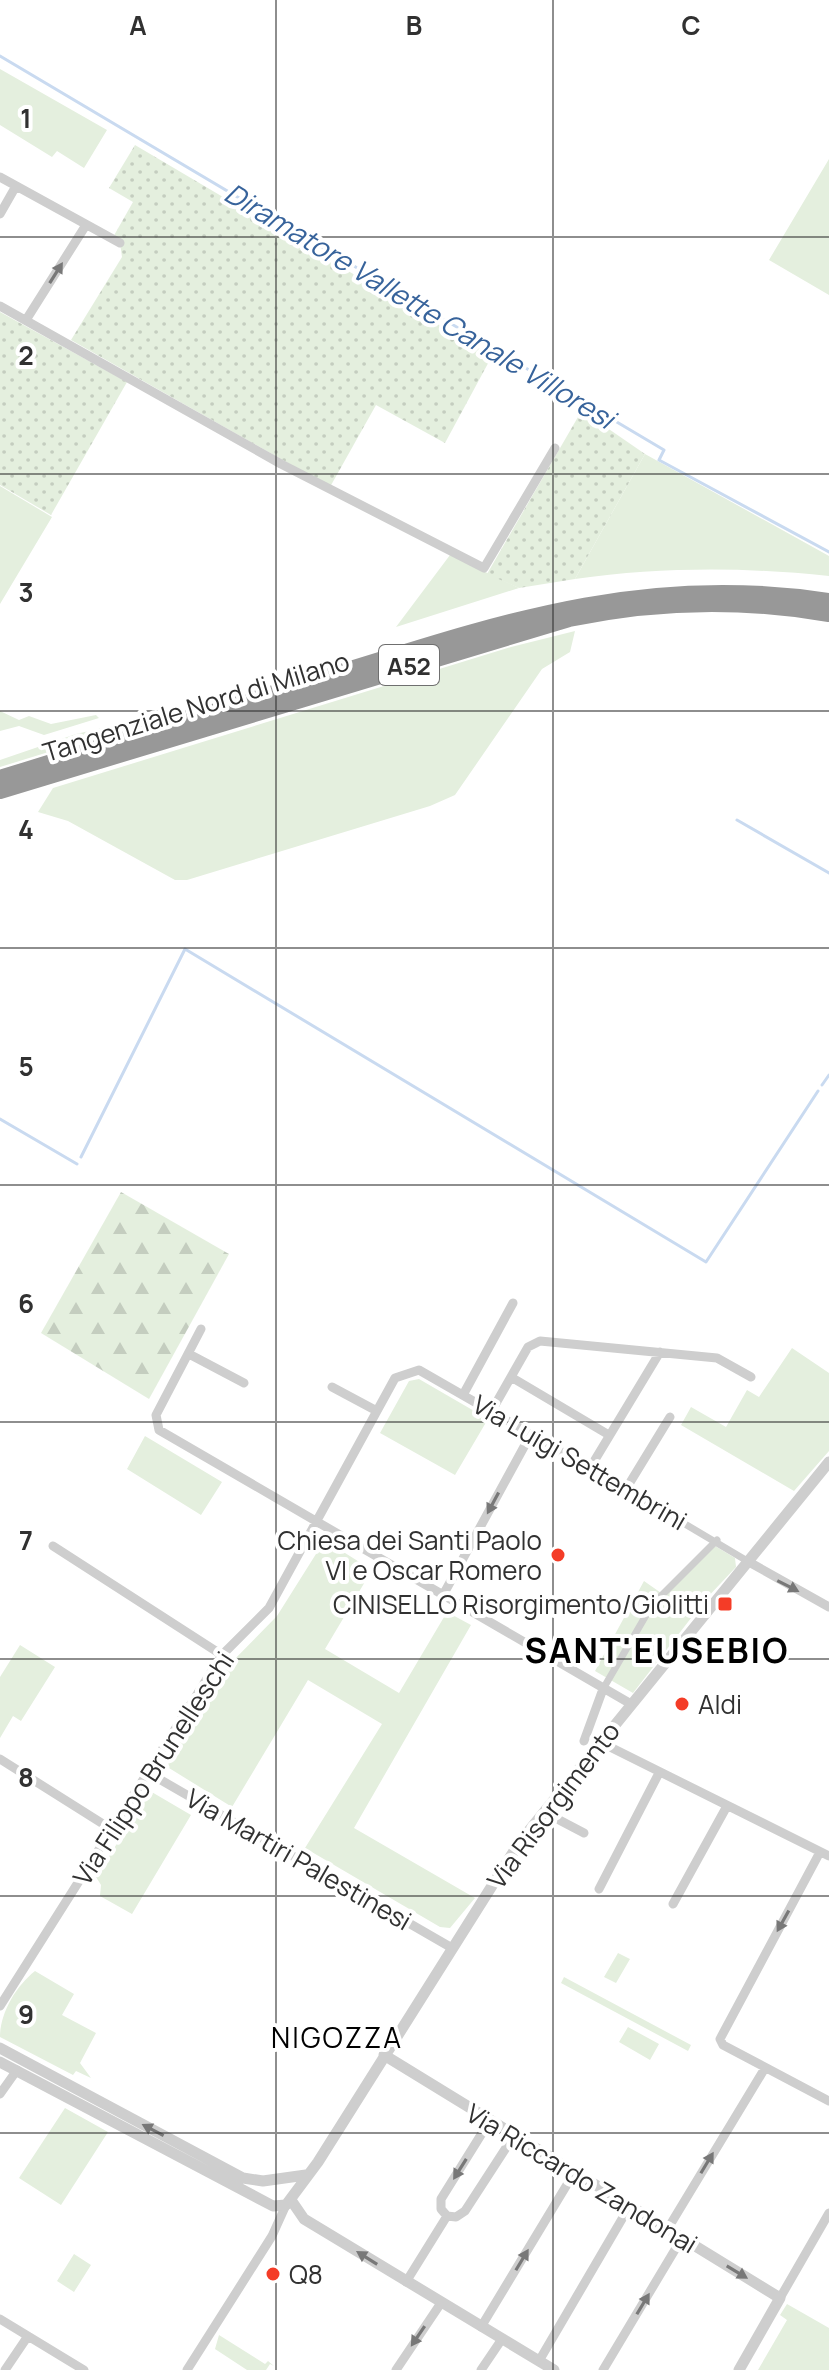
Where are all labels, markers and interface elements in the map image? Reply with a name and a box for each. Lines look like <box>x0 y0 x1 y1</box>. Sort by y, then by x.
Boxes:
text: A <box>129 7 147 43</box>
text: B <box>406 7 422 43</box>
text: C <box>681 7 701 43</box>
text: 1 <box>20 100 32 136</box>
water label: Diramatore Vallette Canale Villoresi <box>218 173 625 439</box>
one-way arrow <box>49 262 63 284</box>
text: 2 <box>18 337 34 373</box>
text: 3 <box>18 574 34 610</box>
street label: Tangenziale Nord di Milano <box>38 642 354 770</box>
road number: A52 <box>379 645 439 685</box>
text: 4 <box>18 811 34 847</box>
text: 5 <box>18 1048 34 1084</box>
text: 6 <box>18 1285 34 1321</box>
street label: Via Luigi Settembrini <box>466 1386 694 1538</box>
one-way arrow <box>487 1491 500 1514</box>
text: 7 <box>19 1522 33 1558</box>
place label: Chiesa dei Santi Paolo VI e Oscar Romero <box>278 1522 542 1588</box>
marker: Chiesa dei Santi Paolo VI e Oscar Romero <box>549 1546 567 1564</box>
one-way arrow <box>777 1579 800 1592</box>
place label: CINISELLO Risorgimento/Giolitti <box>333 1586 709 1622</box>
marker: CINISELLO Risorgimento/Giolitti <box>716 1595 734 1613</box>
district label: SANT'EUSEBIO <box>524 1627 790 1673</box>
street label: Via Filippo Brunelleschi <box>64 1644 242 1892</box>
place label: Aldi <box>698 1686 742 1722</box>
marker: Aldi <box>673 1695 691 1713</box>
street label: Via Risorgimento <box>478 1714 628 1896</box>
text: 8 <box>18 1759 34 1795</box>
street label: Via Martiri Palestinesi <box>180 1780 418 1938</box>
one-way arrow <box>776 1909 789 1932</box>
text: 9 <box>18 1996 34 2032</box>
district label: NIGOZZA <box>271 2018 403 2056</box>
street label: Via Riccardo Zandonai <box>460 2095 704 2261</box>
one-way arrow <box>142 2123 164 2137</box>
one-way arrow <box>700 2152 714 2174</box>
one-way arrow <box>452 2159 467 2180</box>
one-way arrow <box>515 2249 529 2271</box>
one-way arrow <box>356 2251 378 2265</box>
place label: Q8 <box>289 2256 323 2292</box>
marker: Q8 <box>264 2265 282 2283</box>
one-way arrow <box>726 2265 748 2279</box>
one-way arrow <box>635 2293 649 2315</box>
one-way arrow <box>411 2326 426 2347</box>

